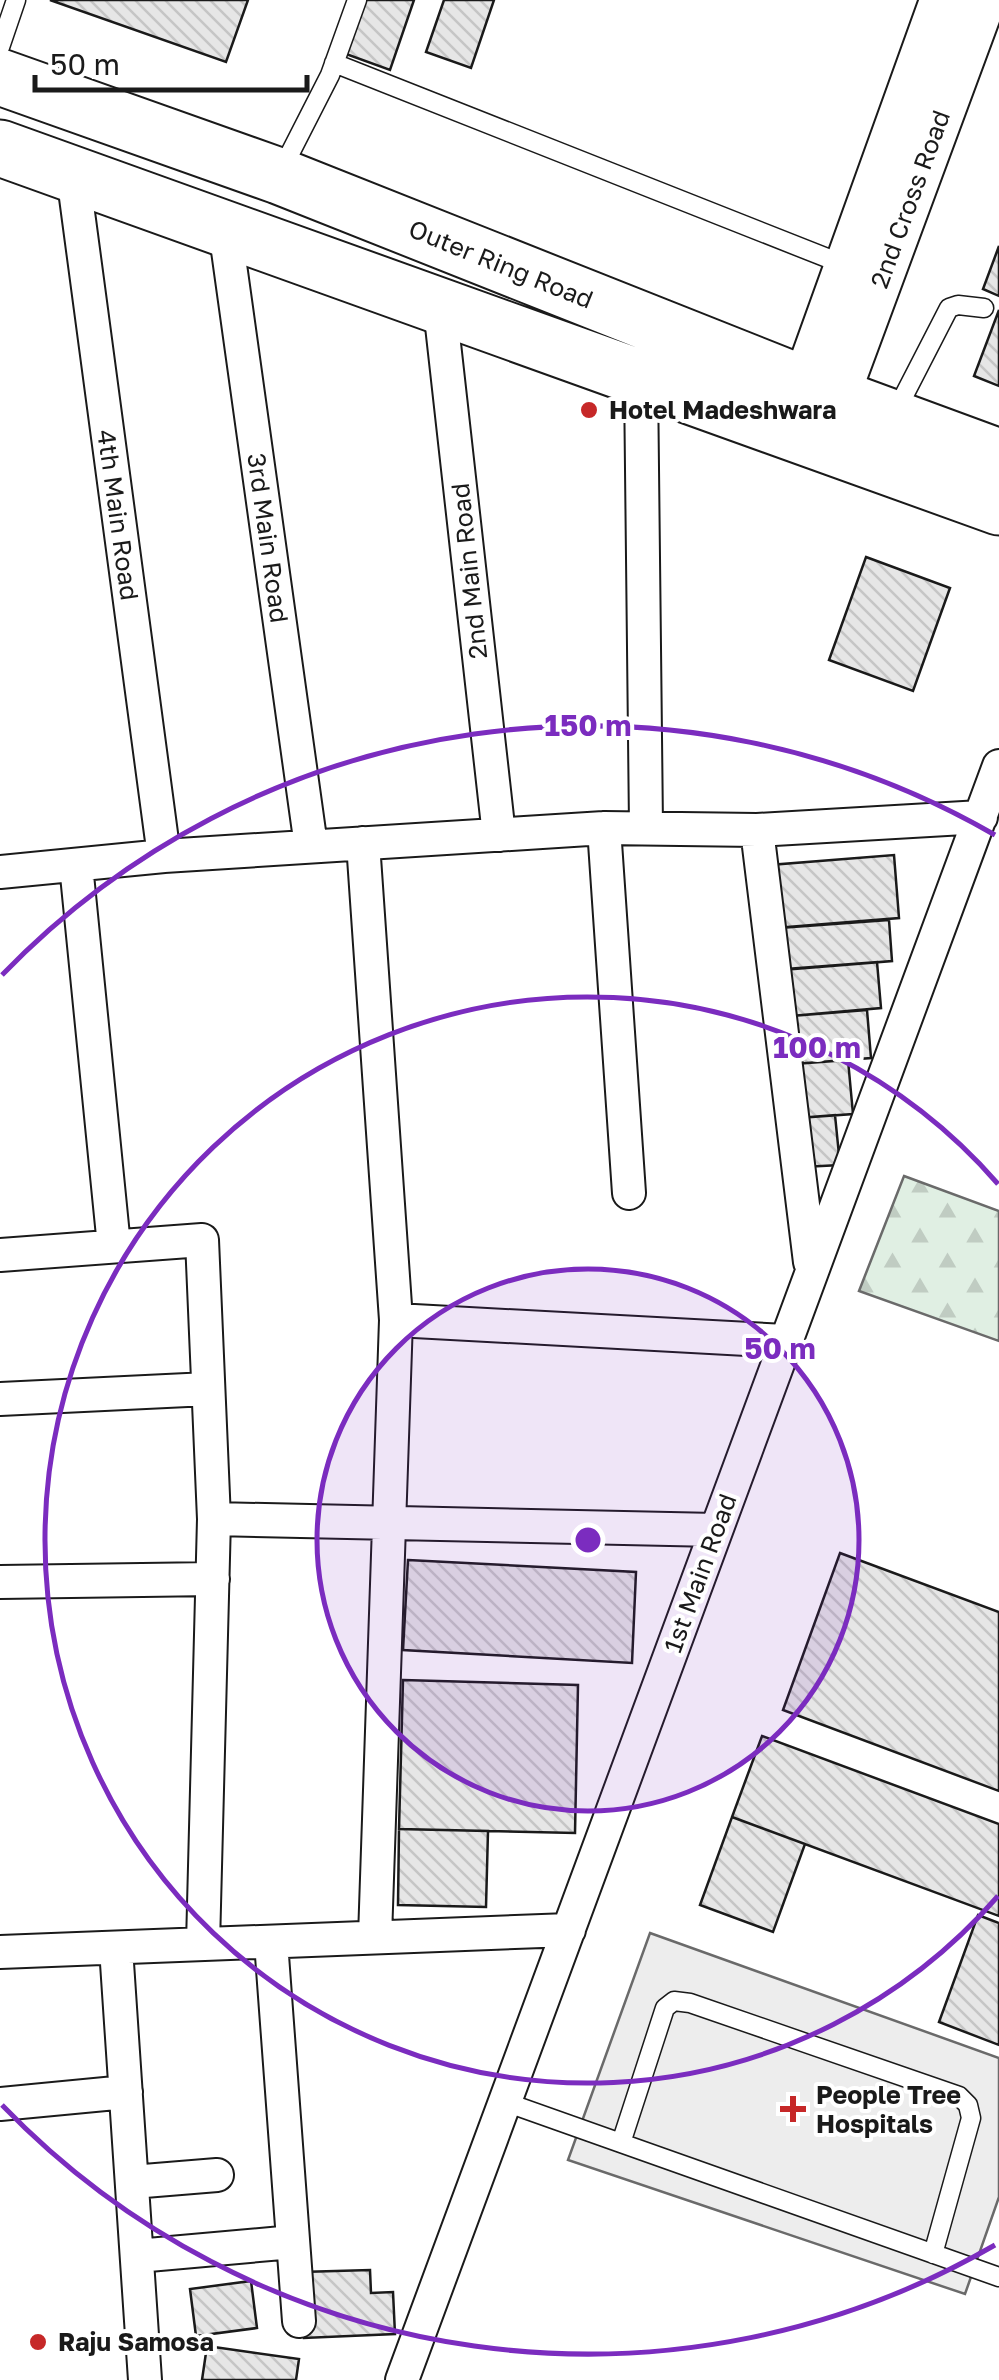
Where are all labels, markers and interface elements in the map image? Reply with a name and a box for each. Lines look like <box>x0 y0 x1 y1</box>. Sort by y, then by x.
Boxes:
scale bar <box>35 30 308 92</box>
text: 50 m <box>50 46 120 82</box>
street label: 2nd Cross Road <box>863 106 956 292</box>
street label: Outer Ring Road <box>404 212 598 315</box>
place label: Hotel Madeshwara <box>609 394 837 425</box>
marker: Hotel Madeshwara <box>578 399 600 421</box>
street label: 4th Main Road <box>91 428 146 602</box>
street label: 3rd Main Road <box>241 451 296 625</box>
street label: 2nd Main Road <box>444 482 493 661</box>
text: 150 m <box>545 707 632 743</box>
text: 100 m <box>773 1029 861 1065</box>
text: 50 m <box>744 1330 816 1366</box>
street label: 1st Main Road <box>656 1489 743 1657</box>
centre of rings <box>570 1522 606 1558</box>
place label: People Tree Hospitals <box>816 2079 961 2139</box>
marker: People Tree Hospitals <box>780 2096 806 2122</box>
place label: Raju Samosa <box>58 2326 214 2357</box>
marker: Raju Samosa <box>27 2331 49 2353</box>

